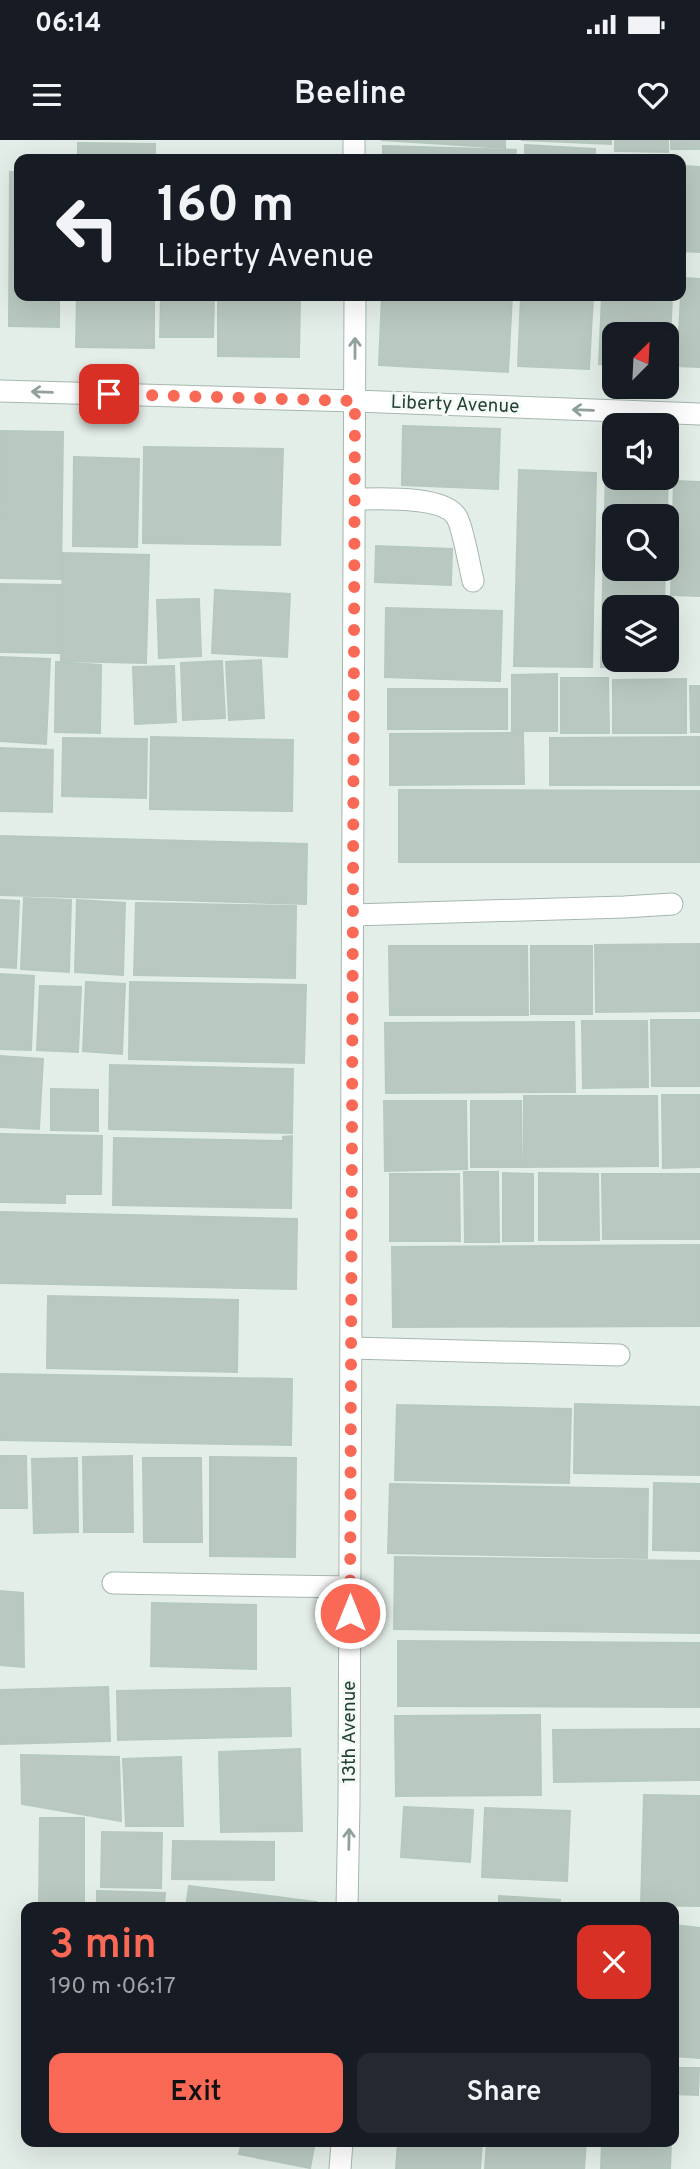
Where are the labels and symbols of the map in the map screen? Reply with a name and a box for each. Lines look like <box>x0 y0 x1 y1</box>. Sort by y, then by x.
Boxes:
north arrow <box>602 322 679 399</box>
one-way arrow <box>348 337 362 360</box>
pin <box>79 364 139 424</box>
one-way arrow <box>31 386 54 399</box>
street label: Liberty Avenue <box>390 391 520 419</box>
one-way arrow <box>572 403 595 416</box>
position arrow <box>313 1576 387 1650</box>
street label: 13th Avenue <box>338 1681 362 1783</box>
one-way arrow <box>342 1828 355 1851</box>

